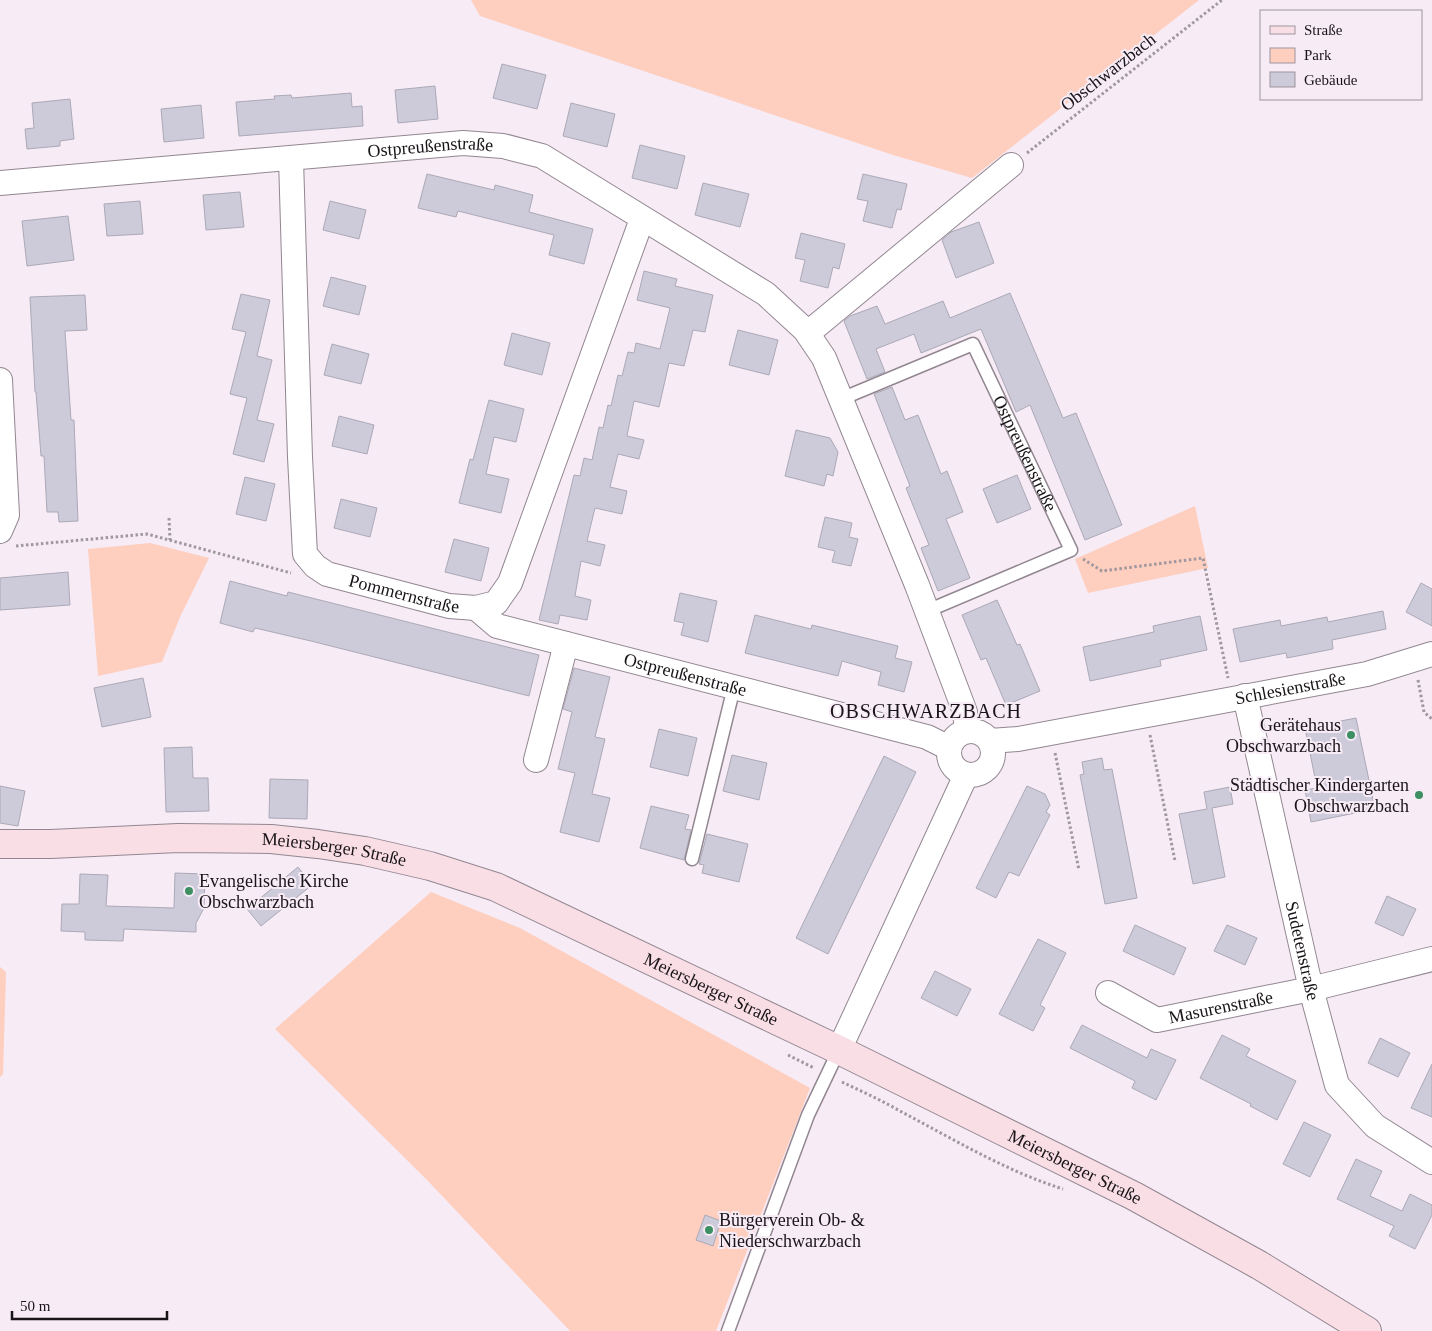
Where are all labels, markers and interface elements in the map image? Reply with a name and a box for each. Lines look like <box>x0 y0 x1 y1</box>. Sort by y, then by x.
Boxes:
legend <box>1260 10 1422 100</box>
text: Straße <box>1304 22 1343 38</box>
street label: Obschwarzbach <box>1057 29 1159 115</box>
text: Park <box>1304 47 1332 63</box>
text: Gebäude <box>1304 72 1358 88</box>
street label: Ostpreußenstraße <box>367 133 494 161</box>
street label: Ostpreußenstraße <box>989 392 1061 514</box>
street label: Pommernstraße <box>347 570 460 617</box>
street label: Ostpreußenstraße <box>622 649 749 700</box>
street label: Schlesienstraße <box>1233 668 1347 708</box>
district label: OBSCHWARZBACH <box>830 700 1022 722</box>
place label: Gerätehaus Obschwarzbach <box>1226 715 1341 756</box>
marker: Gerätehaus Obschwarzbach <box>1345 729 1357 741</box>
place label: Städtischer Kindergarten Obschwarzbach <box>1230 775 1409 816</box>
marker: Städtischer Kindergarten Obschwarzbach <box>1413 789 1425 801</box>
street label: Meiersberger Straße <box>262 829 408 870</box>
place label: Evangelische Kirche Obschwarzbach <box>199 871 348 912</box>
marker: Evangelische Kirche Obschwarzbach <box>183 885 195 897</box>
street label: Sudetenstraße <box>1281 899 1324 1002</box>
street label: Meiersberger Straße <box>641 949 781 1030</box>
street label: Masurenstraße <box>1167 987 1275 1027</box>
street label: Meiersberger Straße <box>1005 1125 1145 1208</box>
place label: Bürgerverein Ob- & Niederschwarzbach <box>719 1210 865 1251</box>
marker: Bürgerverein Ob- & Niederschwarzbach <box>703 1224 715 1236</box>
scale bar <box>12 1288 168 1320</box>
text: 50 m <box>20 1298 51 1314</box>

